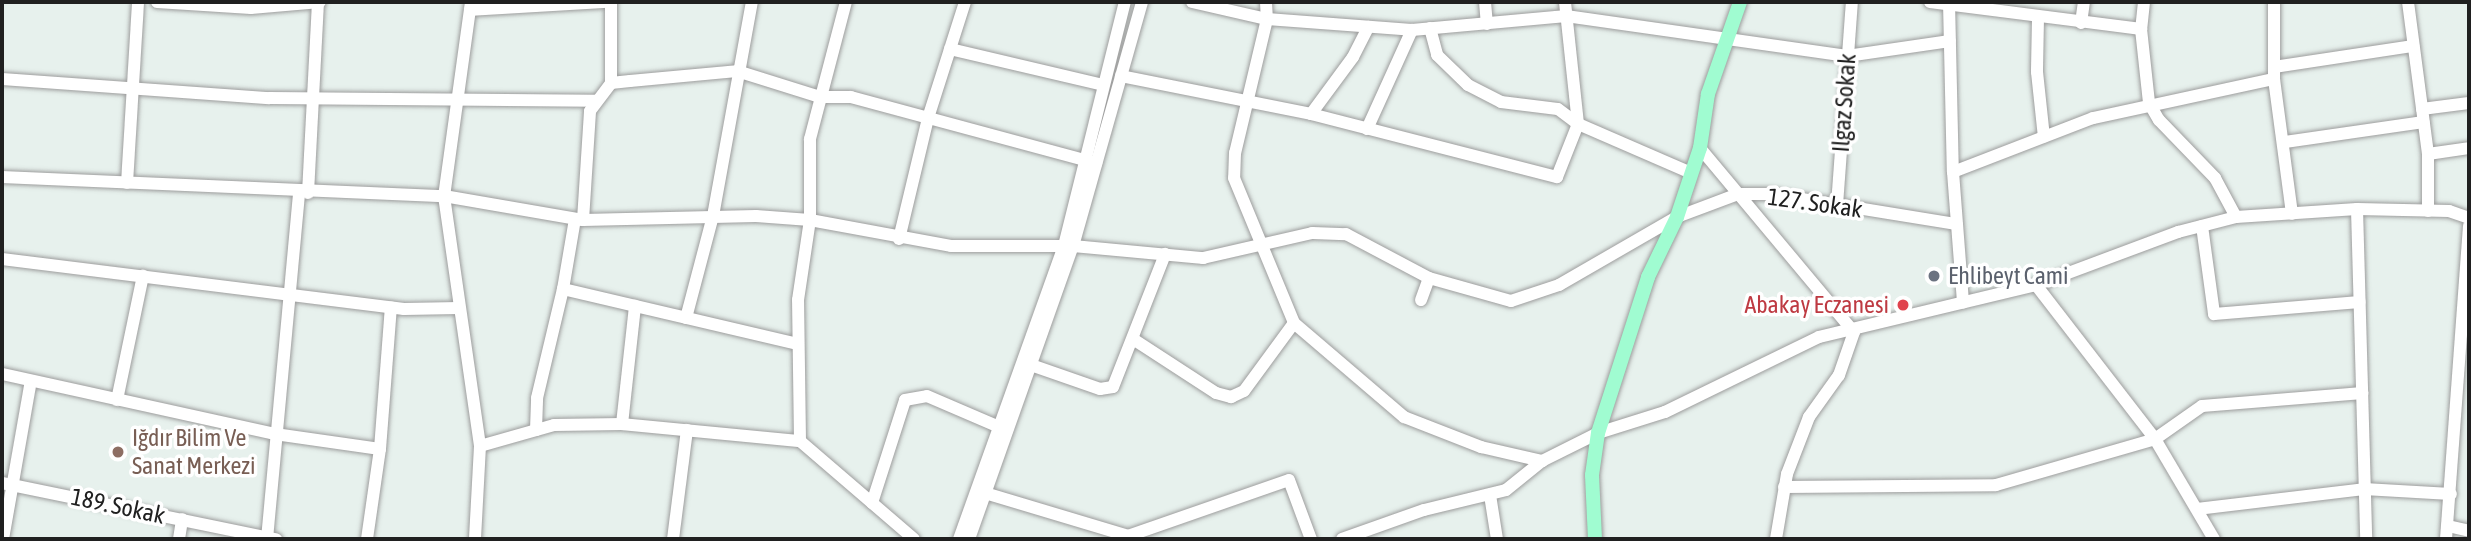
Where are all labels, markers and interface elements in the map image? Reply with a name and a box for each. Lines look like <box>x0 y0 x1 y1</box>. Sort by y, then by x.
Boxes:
street label: Ilgaz Sokak <box>1826 53 1862 153</box>
street label: 127. Sokak <box>1766 182 1864 224</box>
place label: Ehlibeyt Cami <box>1948 262 2069 290</box>
marker: Ehlibeyt Cami <box>1926 268 1942 284</box>
place label: Abakay Eczanesi <box>1744 291 1889 319</box>
marker: Abakay Eczanesi <box>1895 297 1911 313</box>
place label: Iğdır Bilim Ve Sanat Merkezi <box>132 424 255 480</box>
marker: Iğdır Bilim Ve Sanat Merkezi <box>110 444 126 460</box>
street label: 189. Sokak <box>69 482 167 530</box>

